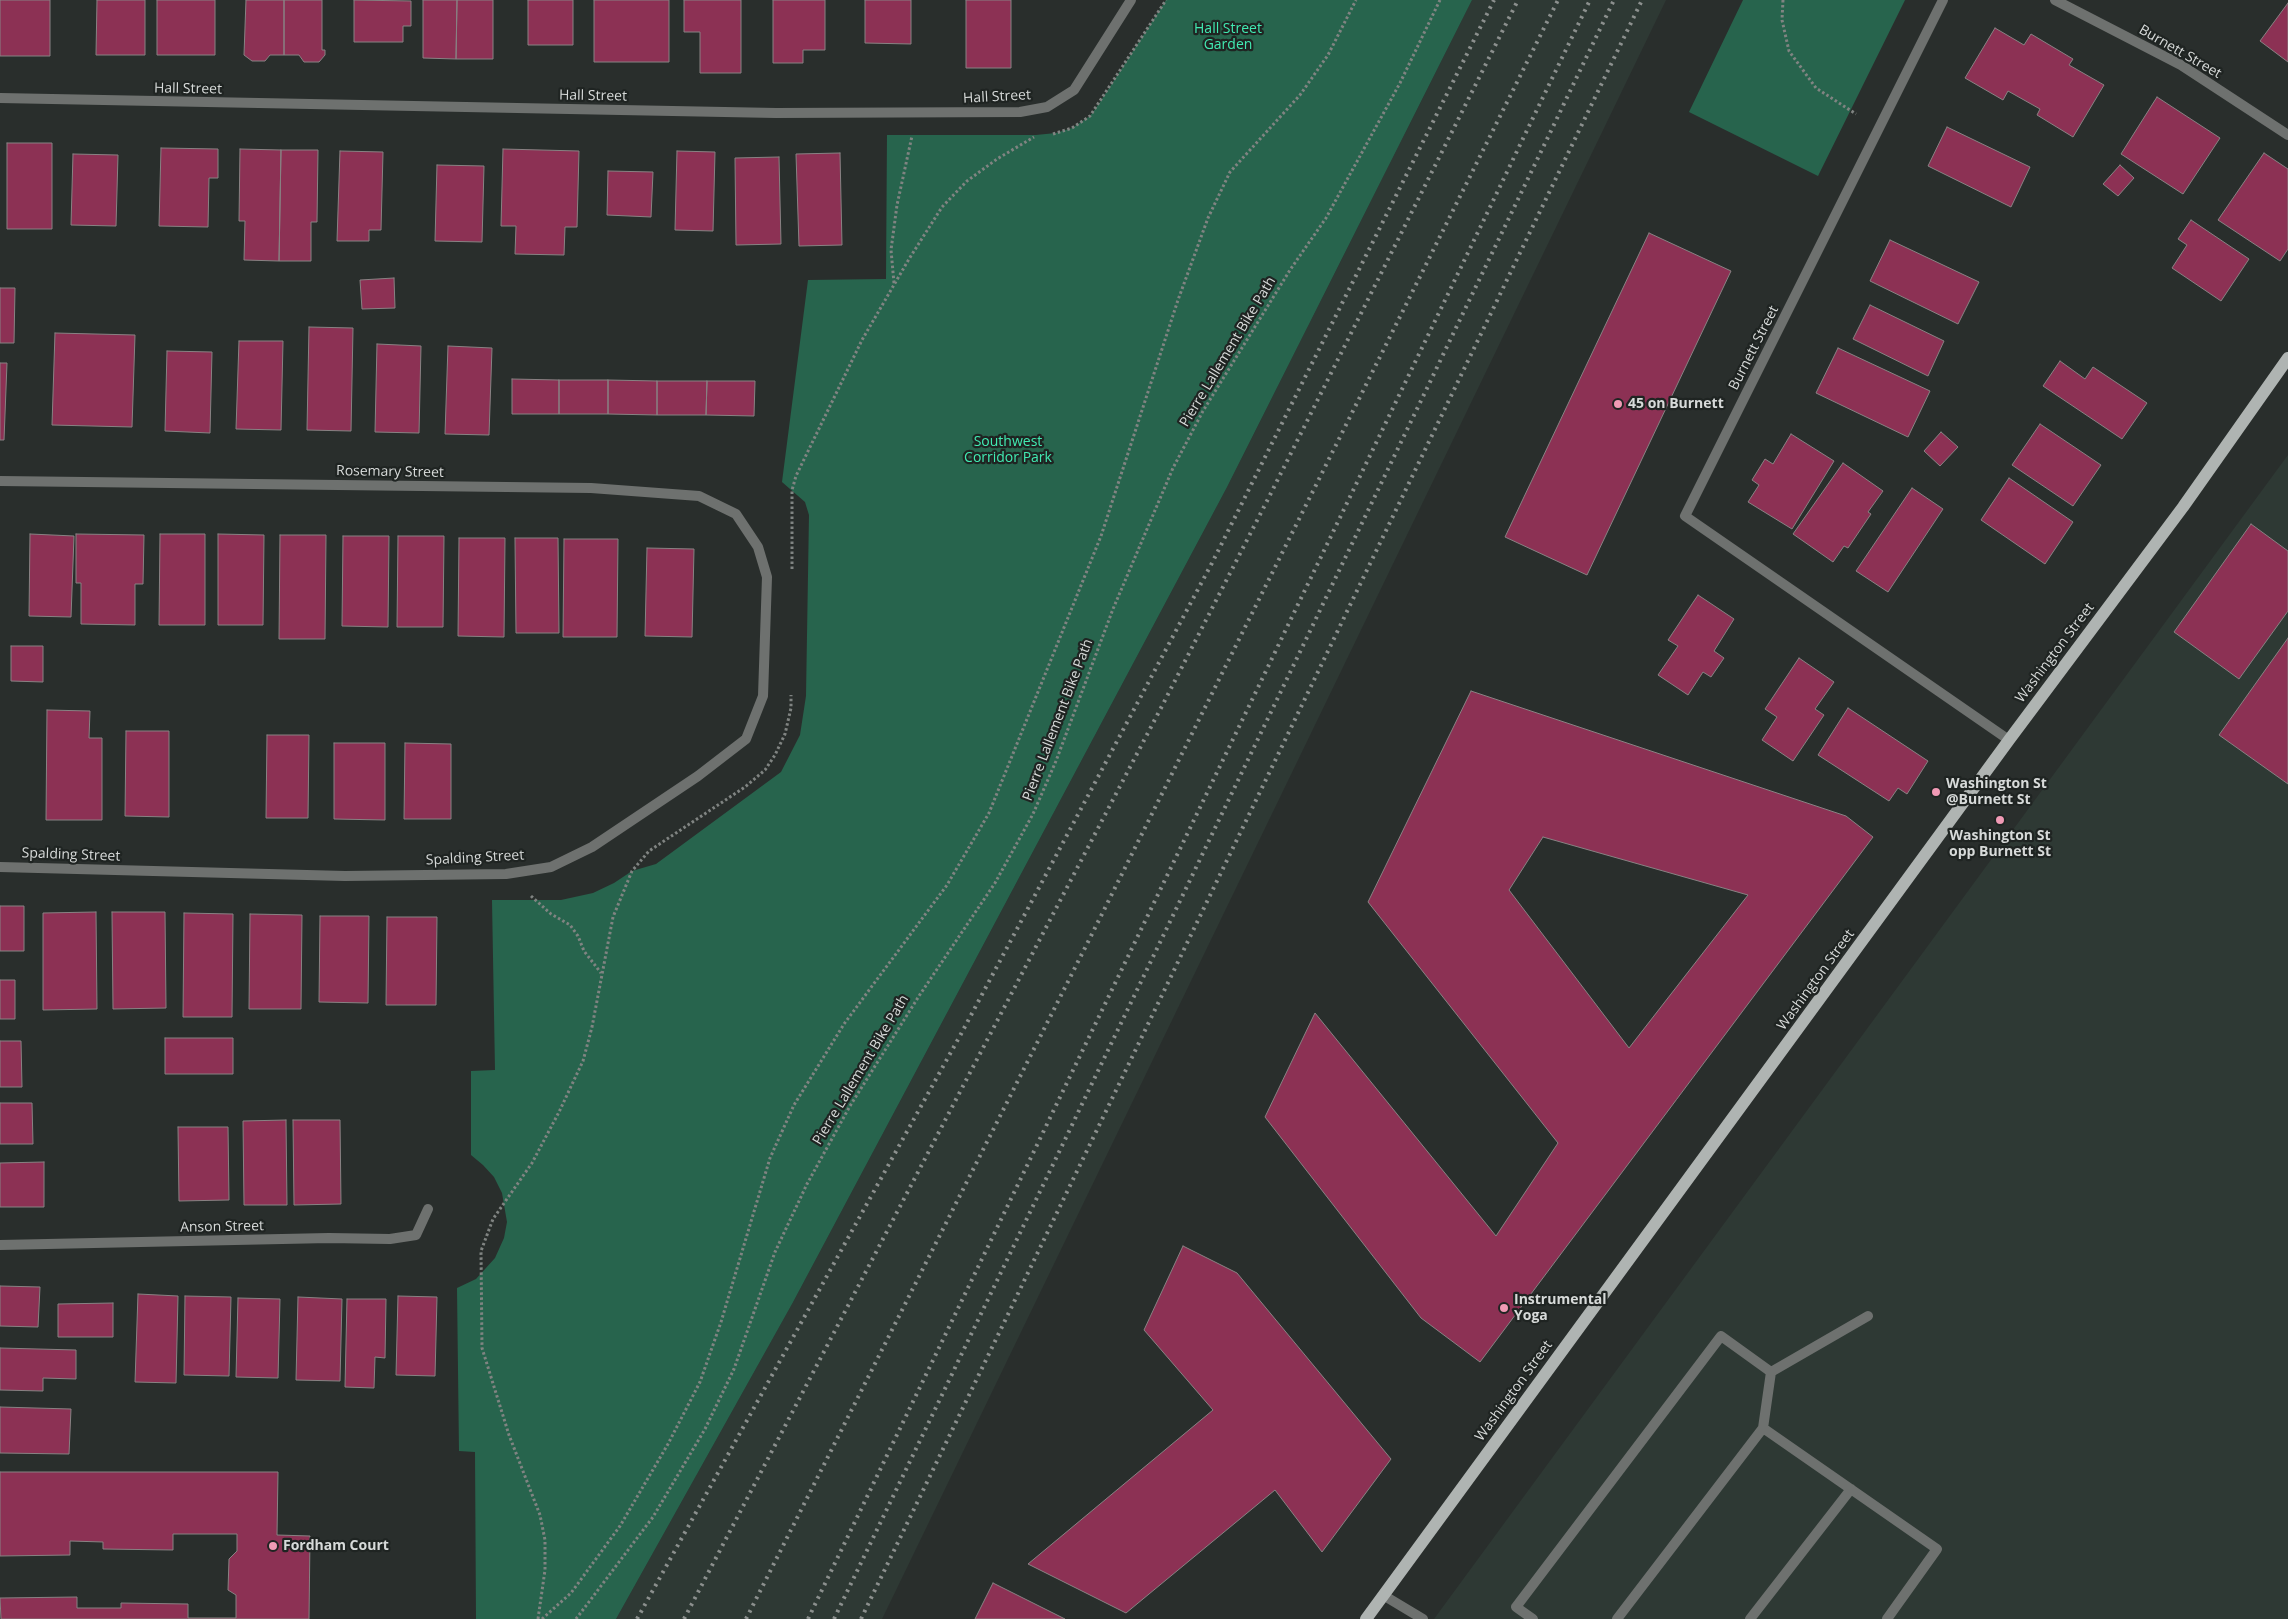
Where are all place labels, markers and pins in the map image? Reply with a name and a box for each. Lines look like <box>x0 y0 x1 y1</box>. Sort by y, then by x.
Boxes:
place label: 45 on Burnett <box>1628 396 1724 412</box>
marker: 45 on Burnett <box>1612 398 1624 410</box>
place label: Washington St @Burnett St <box>1946 776 2047 809</box>
marker: Washington St @Burnett St <box>1930 786 1942 798</box>
marker: Washington St opp Burnett St <box>1994 814 2006 826</box>
place label: Washington St opp Burnett St <box>1949 828 2051 860</box>
place label: Instrumental Yoga <box>1514 1292 1606 1324</box>
marker: Instrumental Yoga <box>1498 1302 1510 1314</box>
place label: Fordham Court <box>283 1538 389 1554</box>
marker: Fordham Court <box>267 1540 279 1552</box>

